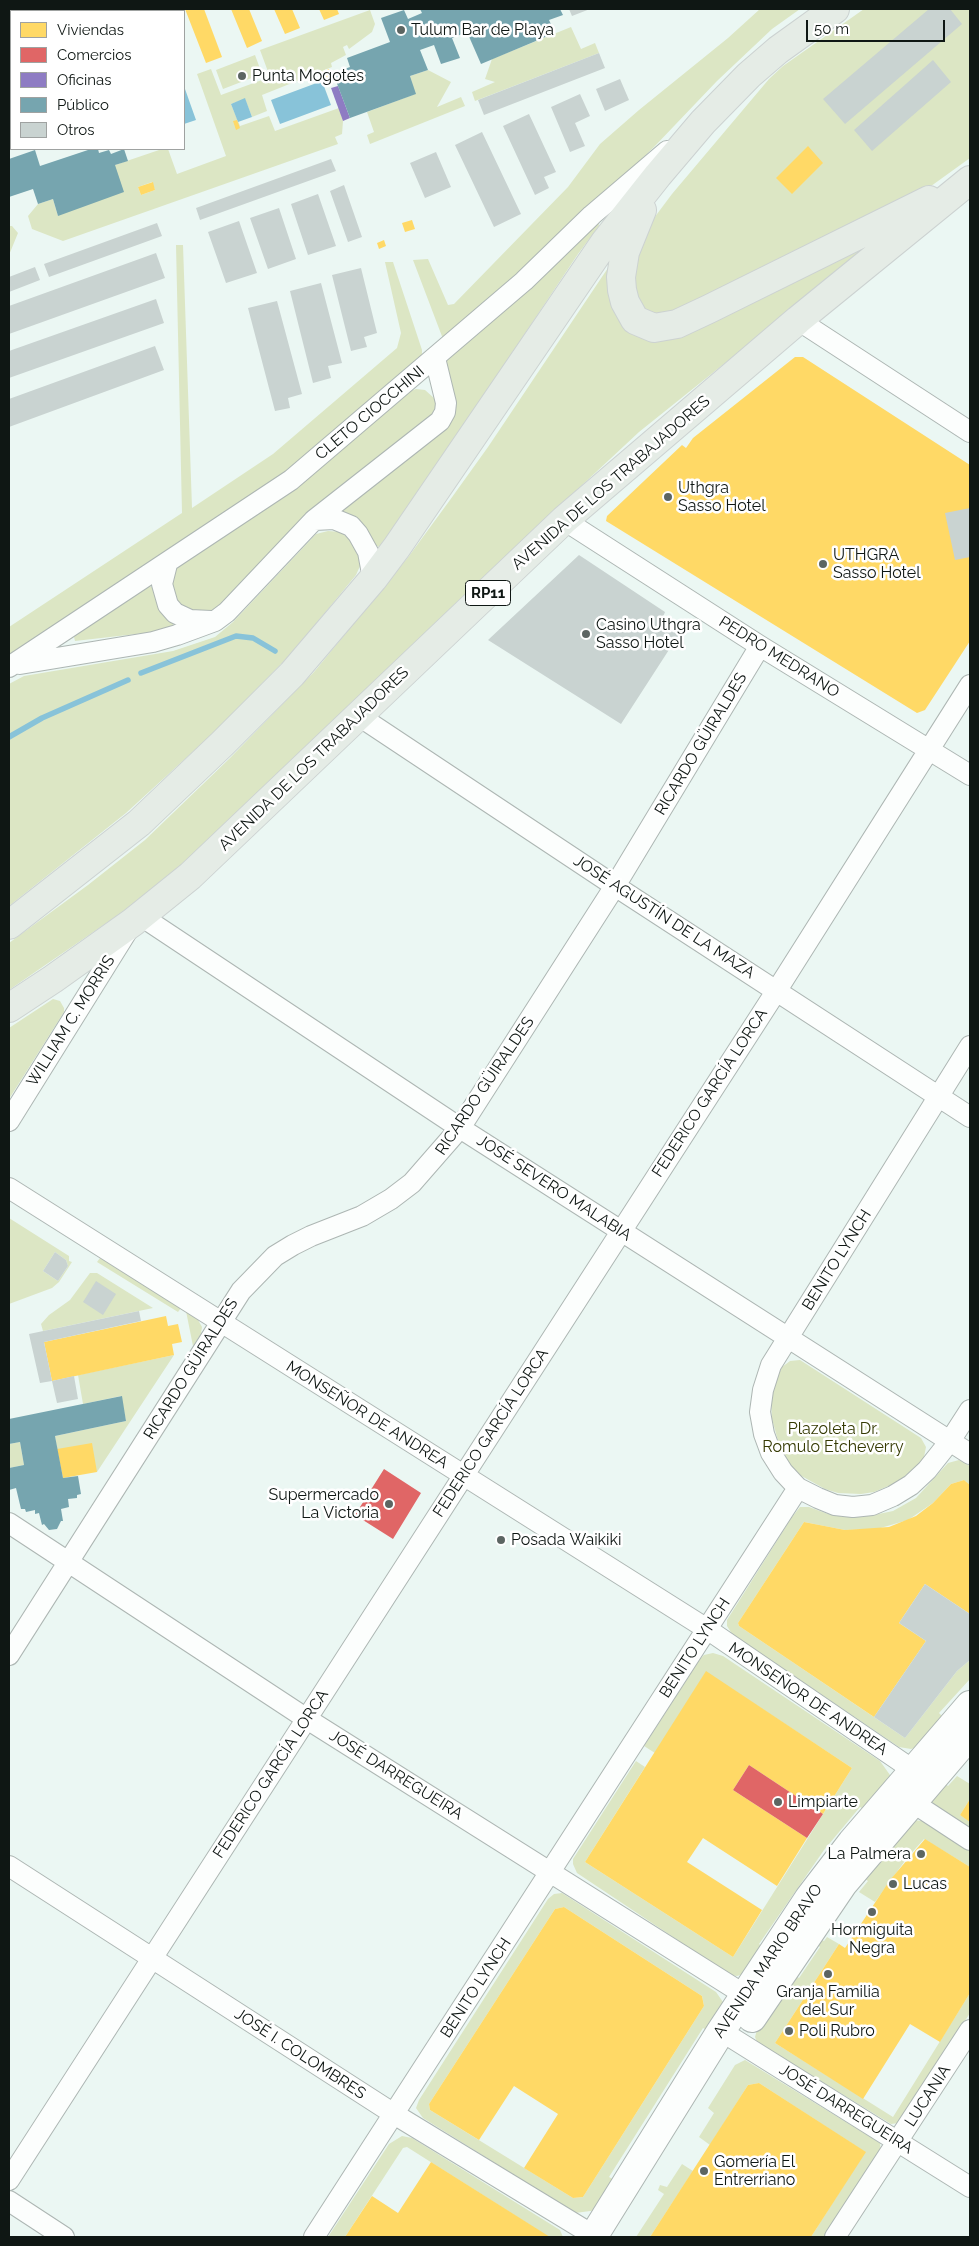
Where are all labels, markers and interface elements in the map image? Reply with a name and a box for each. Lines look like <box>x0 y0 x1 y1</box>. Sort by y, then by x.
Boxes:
legend <box>10 10 185 150</box>
scale bar <box>809 10 948 42</box>
place label: Tulum Bar de Playa <box>411 20 554 40</box>
text: 50 m <box>814 20 849 38</box>
text: Viviendas <box>57 21 124 39</box>
marker: Tulum Bar de Playa <box>395 24 407 36</box>
text: Comercios <box>57 46 132 64</box>
place label: Punta Mogotes <box>252 66 364 86</box>
marker: Punta Mogotes <box>236 70 248 82</box>
text: Oficinas <box>57 71 112 89</box>
text: Público <box>57 96 109 114</box>
text: Otros <box>57 121 94 139</box>
street label: CLETO CIOCCHINI <box>312 362 428 464</box>
street label: AVENIDA DE LOS TRABAJADORES <box>508 392 714 574</box>
place label: Uthgra Sasso Hotel <box>678 478 766 516</box>
marker: Uthgra Sasso Hotel <box>662 491 674 503</box>
place label: UTHGRA Sasso Hotel <box>833 545 921 583</box>
marker: UTHGRA Sasso Hotel <box>817 558 829 570</box>
road number: RP11 <box>466 580 510 606</box>
street label: PEDRO MEDRANO <box>715 612 843 702</box>
place label: Casino Uthgra Sasso Hotel <box>596 615 701 653</box>
marker: Casino Uthgra Sasso Hotel <box>580 628 592 640</box>
street label: AVENIDA DE LOS TRABAJADORES <box>215 663 413 855</box>
street label: RICARDO GÜIRALDES <box>651 669 751 819</box>
street label: JOSÉ AGUSTÍN DE LA MAZA <box>570 851 758 983</box>
street label: WILLIAM C. MORRIS <box>23 952 119 1090</box>
street label: FEDERICO GARCÍA LORCA <box>648 1005 772 1181</box>
street label: RICARDO GÜIRALDES <box>431 1013 539 1159</box>
street label: JOSÉ SEVERO MALABIA <box>473 1131 635 1245</box>
street label: BENITO LYNCH <box>798 1206 876 1314</box>
street label: RICARDO GÜIRALDES <box>140 1295 242 1443</box>
street label: FEDERICO GARCÍA LORCA <box>429 1345 553 1521</box>
street label: MONSEÑOR DE ANDREA <box>282 1357 452 1473</box>
park label: Plazoleta Dr. Romulo Etcheverry <box>762 1419 904 1457</box>
place label: Supermercado La Victoria <box>268 1485 379 1523</box>
marker: Supermercado La Victoria <box>383 1498 395 1510</box>
place label: Posada Waikiki <box>511 1530 622 1550</box>
marker: Posada Waikiki <box>495 1534 507 1546</box>
street label: BENITO LYNCH <box>656 1594 734 1702</box>
street label: MONSEÑOR DE ANDREA <box>725 1639 891 1759</box>
street label: FEDERICO GARCÍA LORCA <box>209 1686 333 1862</box>
street label: JOSÉ DARREGUEIRA <box>326 1726 466 1824</box>
place label: Limpiarte <box>788 1792 858 1812</box>
marker: Limpiarte <box>772 1796 784 1808</box>
place label: La Palmera <box>828 1844 911 1864</box>
marker: La Palmera <box>915 1848 927 1860</box>
place label: Lucas <box>903 1874 947 1894</box>
marker: Lucas <box>887 1878 899 1890</box>
street label: AVENIDA MARIO BRAVO <box>709 1880 827 2042</box>
marker: Hormiguita Negra <box>866 1906 878 1918</box>
place label: Hormiguita Negra <box>831 1920 913 1958</box>
street label: BENITO LYNCH <box>437 1934 515 2042</box>
marker: Granja Familia del Sur <box>822 1968 834 1980</box>
place label: Granja Familia del Sur <box>776 1982 880 2020</box>
street label: JOSÉ I. COLOMBRES <box>231 2004 369 2104</box>
place label: Poli Rubro <box>799 2021 875 2041</box>
marker: Poli Rubro <box>783 2025 795 2037</box>
street label: JOSÉ DARREGUEIRA <box>776 2060 916 2158</box>
street label: LUCANIA <box>901 2062 955 2130</box>
place label: Gomería El Entrerriano <box>714 2152 795 2190</box>
marker: Gomería El Entrerriano <box>698 2165 710 2177</box>

